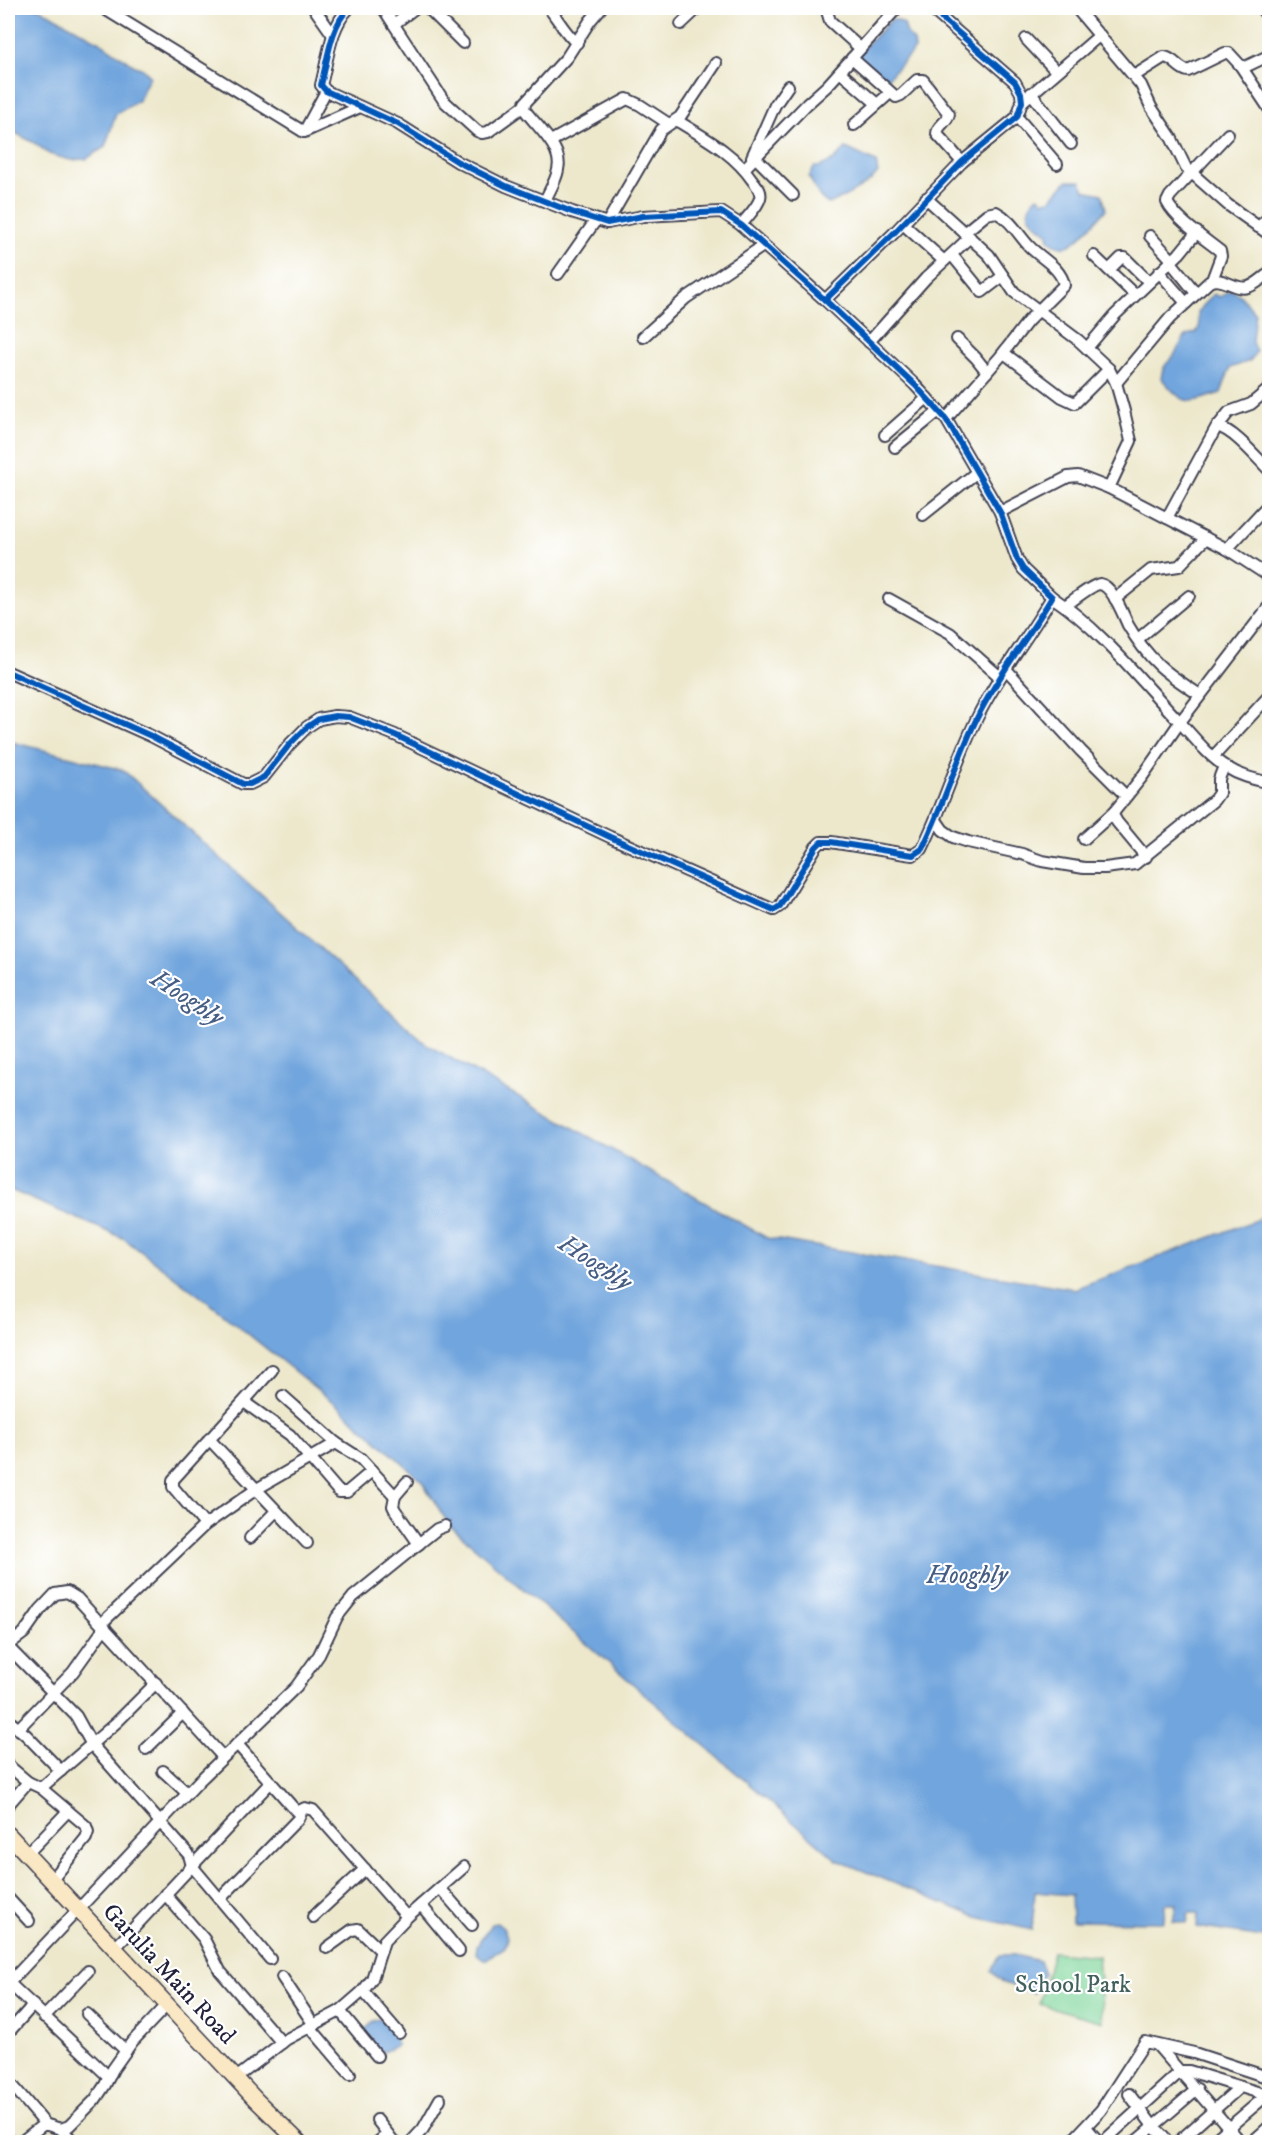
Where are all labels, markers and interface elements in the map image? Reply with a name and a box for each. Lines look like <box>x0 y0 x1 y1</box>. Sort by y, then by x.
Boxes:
water label: Hooghly <box>143 962 231 1035</box>
water label: Hooghly <box>551 1227 639 1300</box>
water label: Hooghly <box>926 1559 1009 1592</box>
street label: Garulia Main Road <box>96 1897 242 2051</box>
park label: School Park <box>1015 1970 1131 2000</box>

